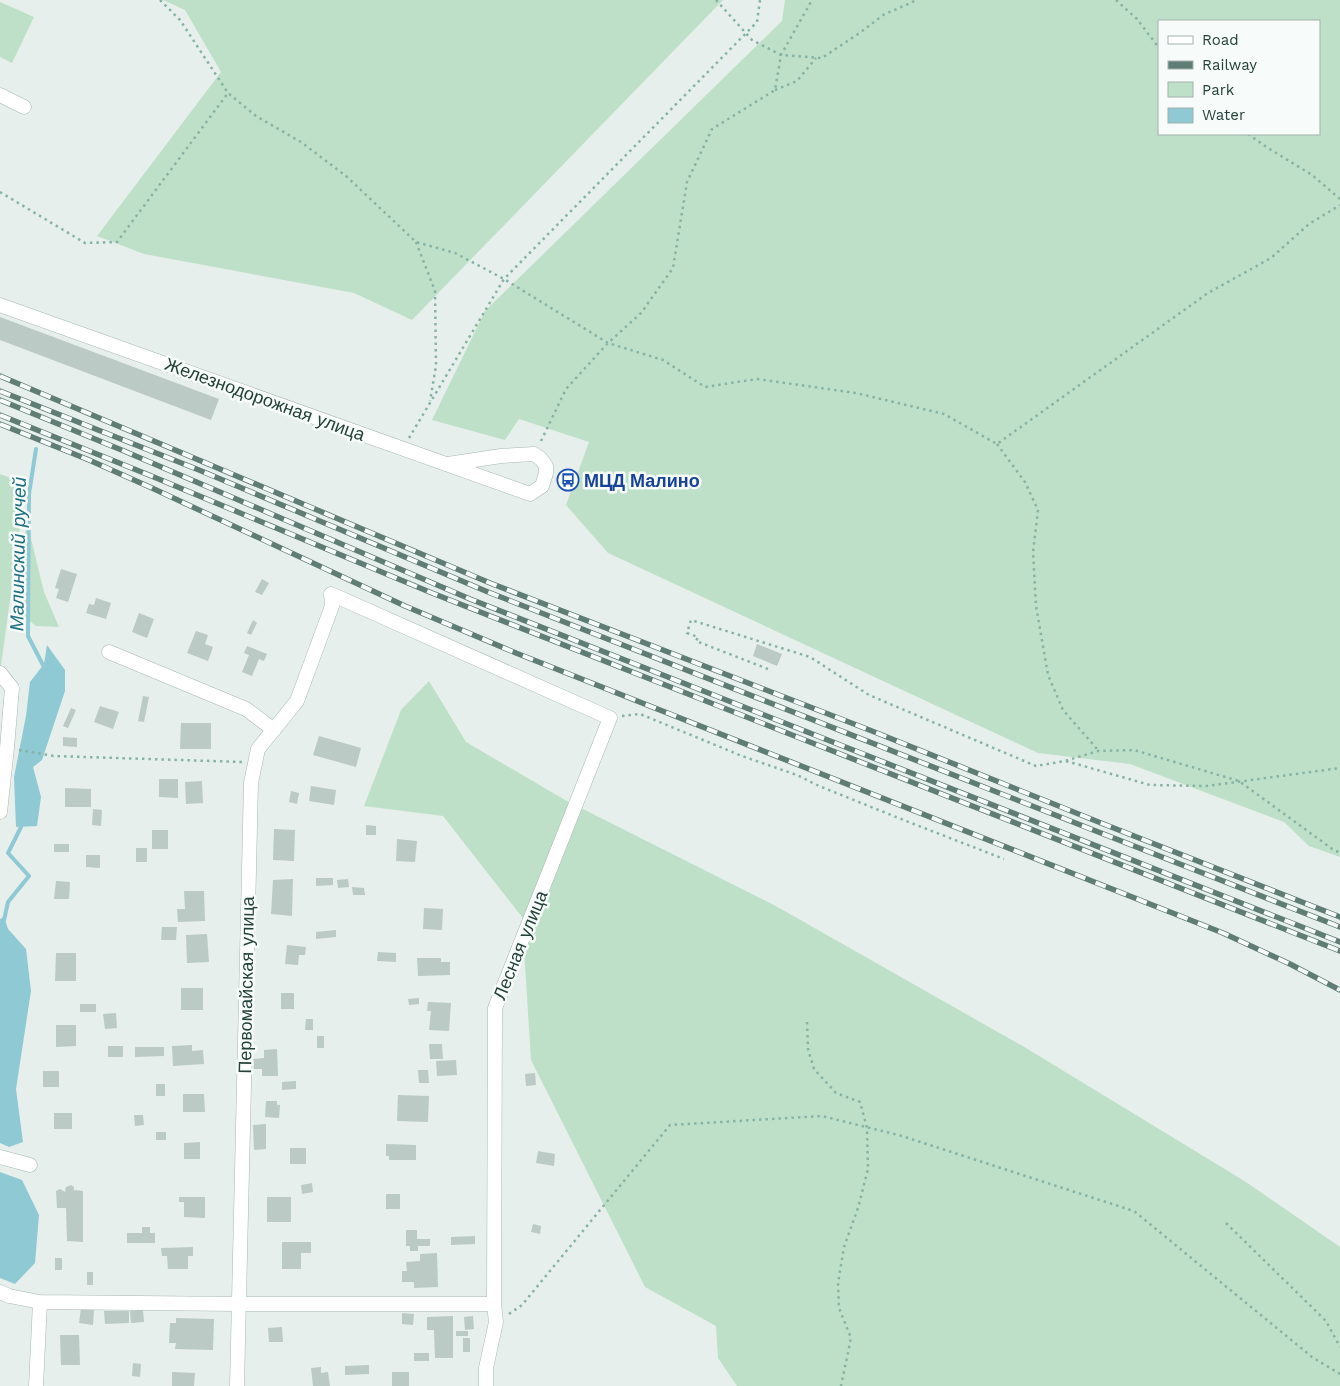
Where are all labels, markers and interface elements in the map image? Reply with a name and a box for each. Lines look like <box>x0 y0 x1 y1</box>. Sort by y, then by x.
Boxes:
legend <box>1158 20 1320 135</box>
text: Road <box>1202 31 1239 49</box>
text: Railway <box>1202 56 1257 74</box>
text: Park <box>1202 81 1235 99</box>
text: Water <box>1202 106 1245 124</box>
street label: Железнодорожная улица <box>162 353 369 445</box>
bus stop icon: МЦД Малино <box>556 468 580 492</box>
place label: МЦД Малино <box>584 470 700 491</box>
water label: Малинский ручей <box>5 476 31 631</box>
street label: Лесная улица <box>489 886 552 1003</box>
street label: Первомайская улица <box>234 895 258 1074</box>

